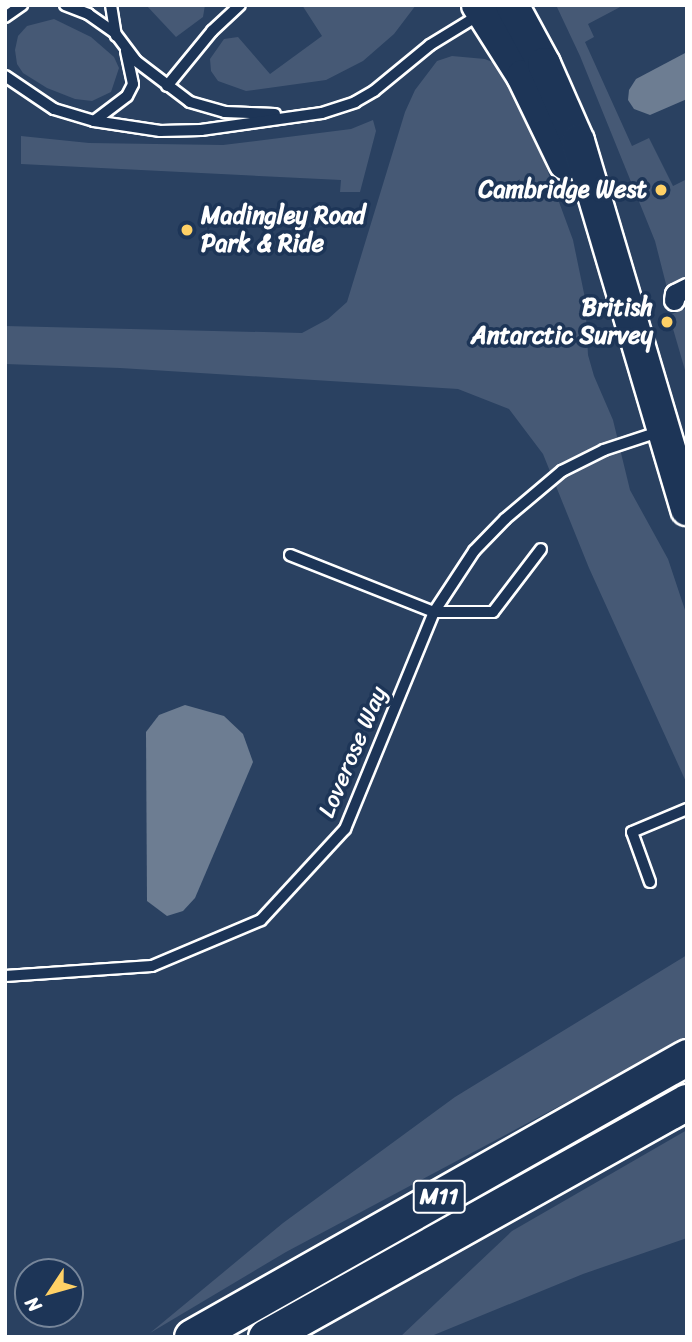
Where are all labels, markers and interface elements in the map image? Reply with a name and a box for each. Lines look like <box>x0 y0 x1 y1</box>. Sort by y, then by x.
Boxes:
place label: Cambridge West <box>477 176 647 204</box>
marker: Cambridge West <box>653 182 669 198</box>
place label: Madingley Road Park & Ride <box>201 202 366 258</box>
marker: Madingley Road Park & Ride <box>179 222 195 238</box>
place label: British Antarctic Survey <box>471 294 653 350</box>
marker: British Antarctic Survey <box>659 314 675 330</box>
street label: Loverose Way <box>312 682 394 822</box>
road number: M11 <box>411 1178 467 1216</box>
north arrow <box>14 1258 84 1328</box>
text: N <box>16 1289 50 1319</box>

